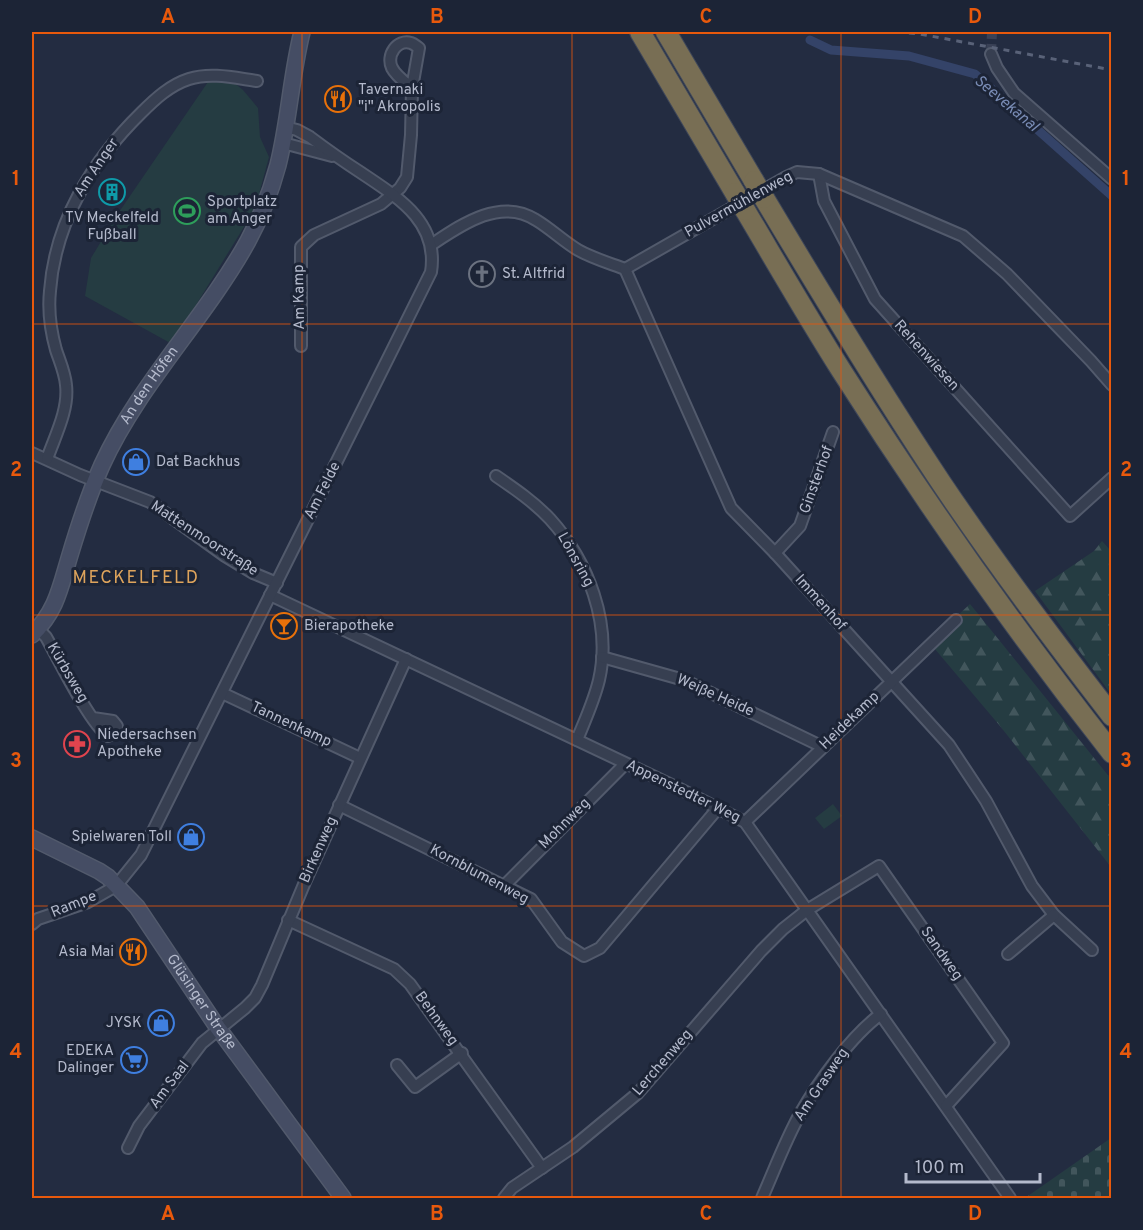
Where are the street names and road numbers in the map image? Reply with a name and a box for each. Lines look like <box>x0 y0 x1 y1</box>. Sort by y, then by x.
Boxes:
street label: Am Anger <box>70 135 124 201</box>
street label: Pulvermühlenweg <box>682 167 796 243</box>
street label: Am Kamp <box>290 264 310 330</box>
street label: Rehenwiesen <box>889 317 963 395</box>
street label: An den Höfen <box>116 343 183 428</box>
street label: Ginsterhof <box>796 443 838 517</box>
street label: Am Felde <box>300 459 346 523</box>
street label: Mattenmoorstraße <box>147 497 261 581</box>
street label: Lönsring <box>552 530 598 590</box>
street label: Immenhof <box>790 571 850 635</box>
street label: Kürbsweg <box>42 639 92 707</box>
street label: Weiße Heide <box>673 670 757 722</box>
street label: Heidekamp <box>816 688 884 754</box>
street label: Tannenkamp <box>248 698 334 752</box>
street label: Appenstedter Weg <box>623 756 743 828</box>
street label: Mohnweg <box>535 794 595 854</box>
street label: Birkenweg <box>296 814 342 886</box>
street label: Kornblumenweg <box>426 841 532 909</box>
street label: Rampe <box>48 887 100 923</box>
street label: Sandweg <box>916 923 966 985</box>
street label: Glüsinger Straße <box>162 951 241 1054</box>
street label: Behnweg <box>410 988 462 1050</box>
street label: Lerchenweg <box>629 1026 697 1100</box>
street label: Am Grasweg <box>791 1045 853 1125</box>
street label: Am Saal <box>146 1057 194 1113</box>

